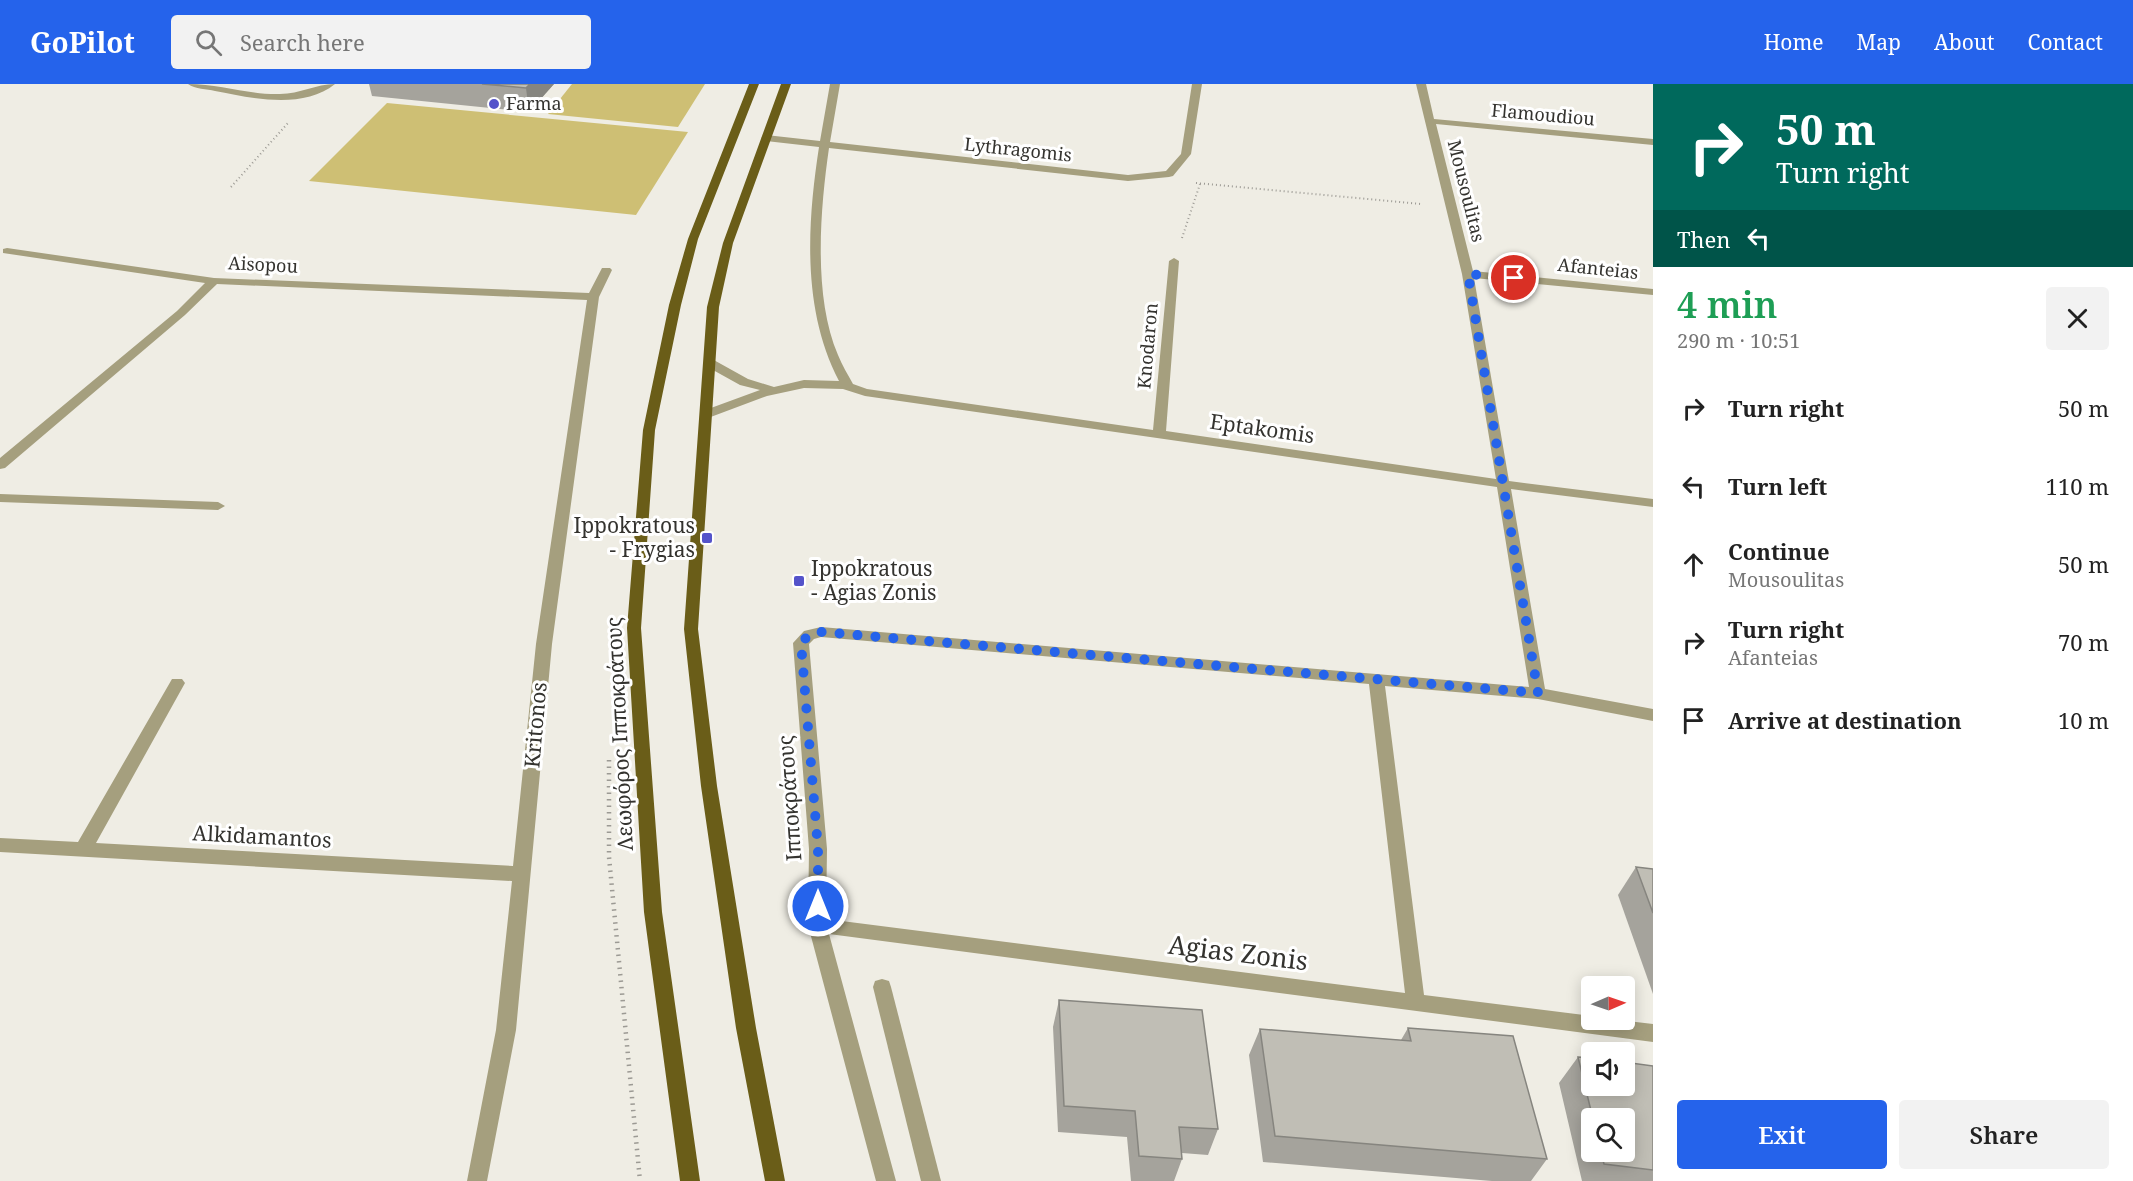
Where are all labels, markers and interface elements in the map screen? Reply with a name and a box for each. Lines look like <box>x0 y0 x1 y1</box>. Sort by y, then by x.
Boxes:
search box <box>171 15 591 69</box>
text: GoPilot <box>30 23 135 61</box>
icon: search <box>192 26 225 59</box>
text: Search here <box>240 27 365 57</box>
text: Home <box>1764 28 1824 56</box>
text: Map <box>1857 28 1901 56</box>
text: About <box>1934 28 1995 56</box>
text: Contact <box>2028 28 2103 56</box>
place label: Farma <box>506 91 562 115</box>
marker: Farma <box>487 97 501 111</box>
street label: Flamoudiou <box>1490 98 1596 131</box>
text: 50 m <box>1776 100 1876 157</box>
icon: right <box>1677 108 1755 186</box>
street label: Lythragomis <box>963 131 1073 167</box>
street label: Mousoulitas <box>1443 137 1491 244</box>
text: Turn right <box>1776 154 1909 191</box>
icon: left <box>1742 222 1775 255</box>
text: Then <box>1677 224 1730 254</box>
street label: Aisopou <box>228 250 299 278</box>
pin <box>1488 252 1539 303</box>
street label: Afanteias <box>1557 252 1640 284</box>
icon: arrive <box>1497 261 1530 294</box>
text: 4 min <box>1677 280 1778 329</box>
button: close <box>2046 287 2109 350</box>
street label: Knodaron <box>1131 302 1163 390</box>
text: 290 m · 10:51 <box>1677 327 1800 354</box>
icon: right <box>1677 392 1710 425</box>
text: Turn right <box>1728 393 1844 423</box>
text: 50 m <box>2058 393 2109 423</box>
street label: Eptakomis <box>1208 407 1316 449</box>
icon: left <box>1677 470 1710 503</box>
text: Turn left <box>1728 471 1827 501</box>
text: 110 m <box>2046 471 2109 501</box>
place label: Ippokratous - Frygias <box>573 511 695 563</box>
marker: Ippokratous - Frygias <box>700 531 714 545</box>
text: Continue <box>1728 536 1830 566</box>
icon: ahead <box>1677 548 1710 581</box>
text: 50 m <box>2058 549 2109 579</box>
place label: Ippokratous - Agias Zonis <box>811 554 936 606</box>
text: Mousoulitas <box>1728 566 1844 593</box>
marker: Ippokratous - Agias Zonis <box>792 574 806 588</box>
text: Turn right <box>1728 614 1844 644</box>
street label: Λεωφόρος Ιπποκράτους <box>599 616 639 852</box>
icon: right <box>1677 626 1710 659</box>
text: 70 m <box>2058 627 2109 657</box>
text: Afanteias <box>1728 644 1818 671</box>
street label: Kritonos <box>517 681 553 769</box>
icon: arrive <box>1677 704 1710 737</box>
text: Arrive at destination <box>1728 705 1962 735</box>
text: 10 m <box>2058 705 2109 735</box>
street label: Ιπποκράτους <box>771 734 807 862</box>
street label: Alkidamantos <box>192 818 332 854</box>
position arrow <box>786 874 850 938</box>
street label: Agias Zonis <box>1166 926 1310 978</box>
north arrow <box>1581 976 1635 1030</box>
map controls <box>1581 976 1635 1162</box>
button: sound <box>1581 1042 1635 1096</box>
button: Exit <box>1677 1100 1887 1169</box>
button: Share <box>1899 1100 2109 1169</box>
button: search <box>1581 1108 1635 1162</box>

